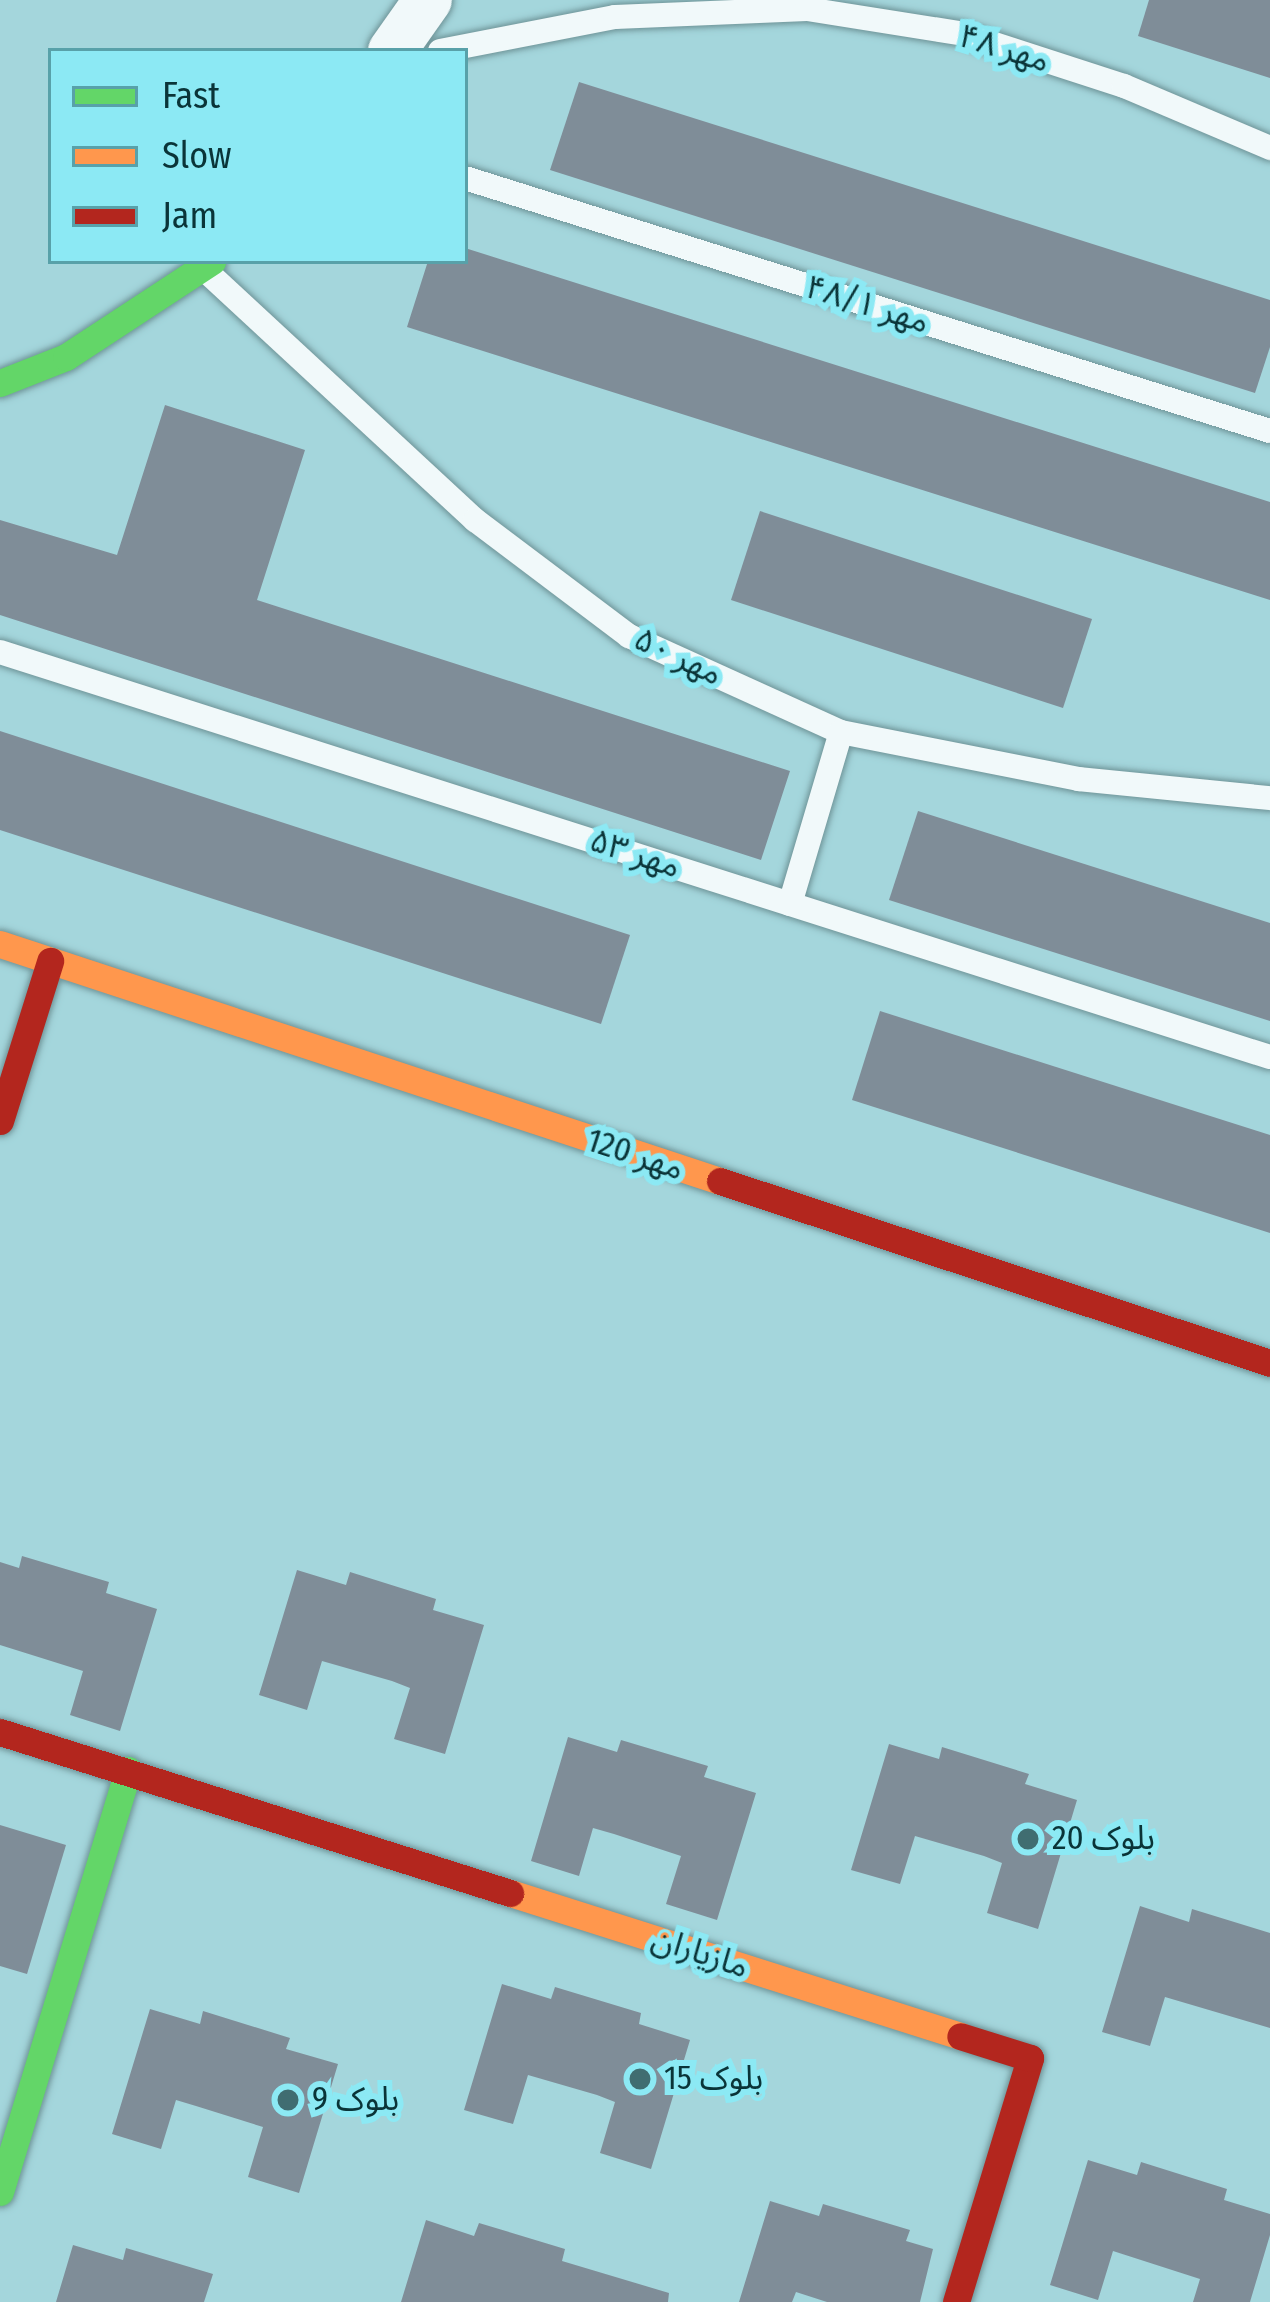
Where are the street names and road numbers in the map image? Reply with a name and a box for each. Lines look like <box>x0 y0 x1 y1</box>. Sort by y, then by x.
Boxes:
street label: مهر ۴۸ <box>954 17 1054 81</box>
street label: مهر ۴۸/۱ <box>801 268 933 342</box>
street label: مهر ۵۰ <box>628 619 728 695</box>
street label: مهر ۵۳ <box>585 821 685 887</box>
street label: مهر 120 <box>582 1121 688 1189</box>
street label: مازیاران <box>647 1919 753 1987</box>

